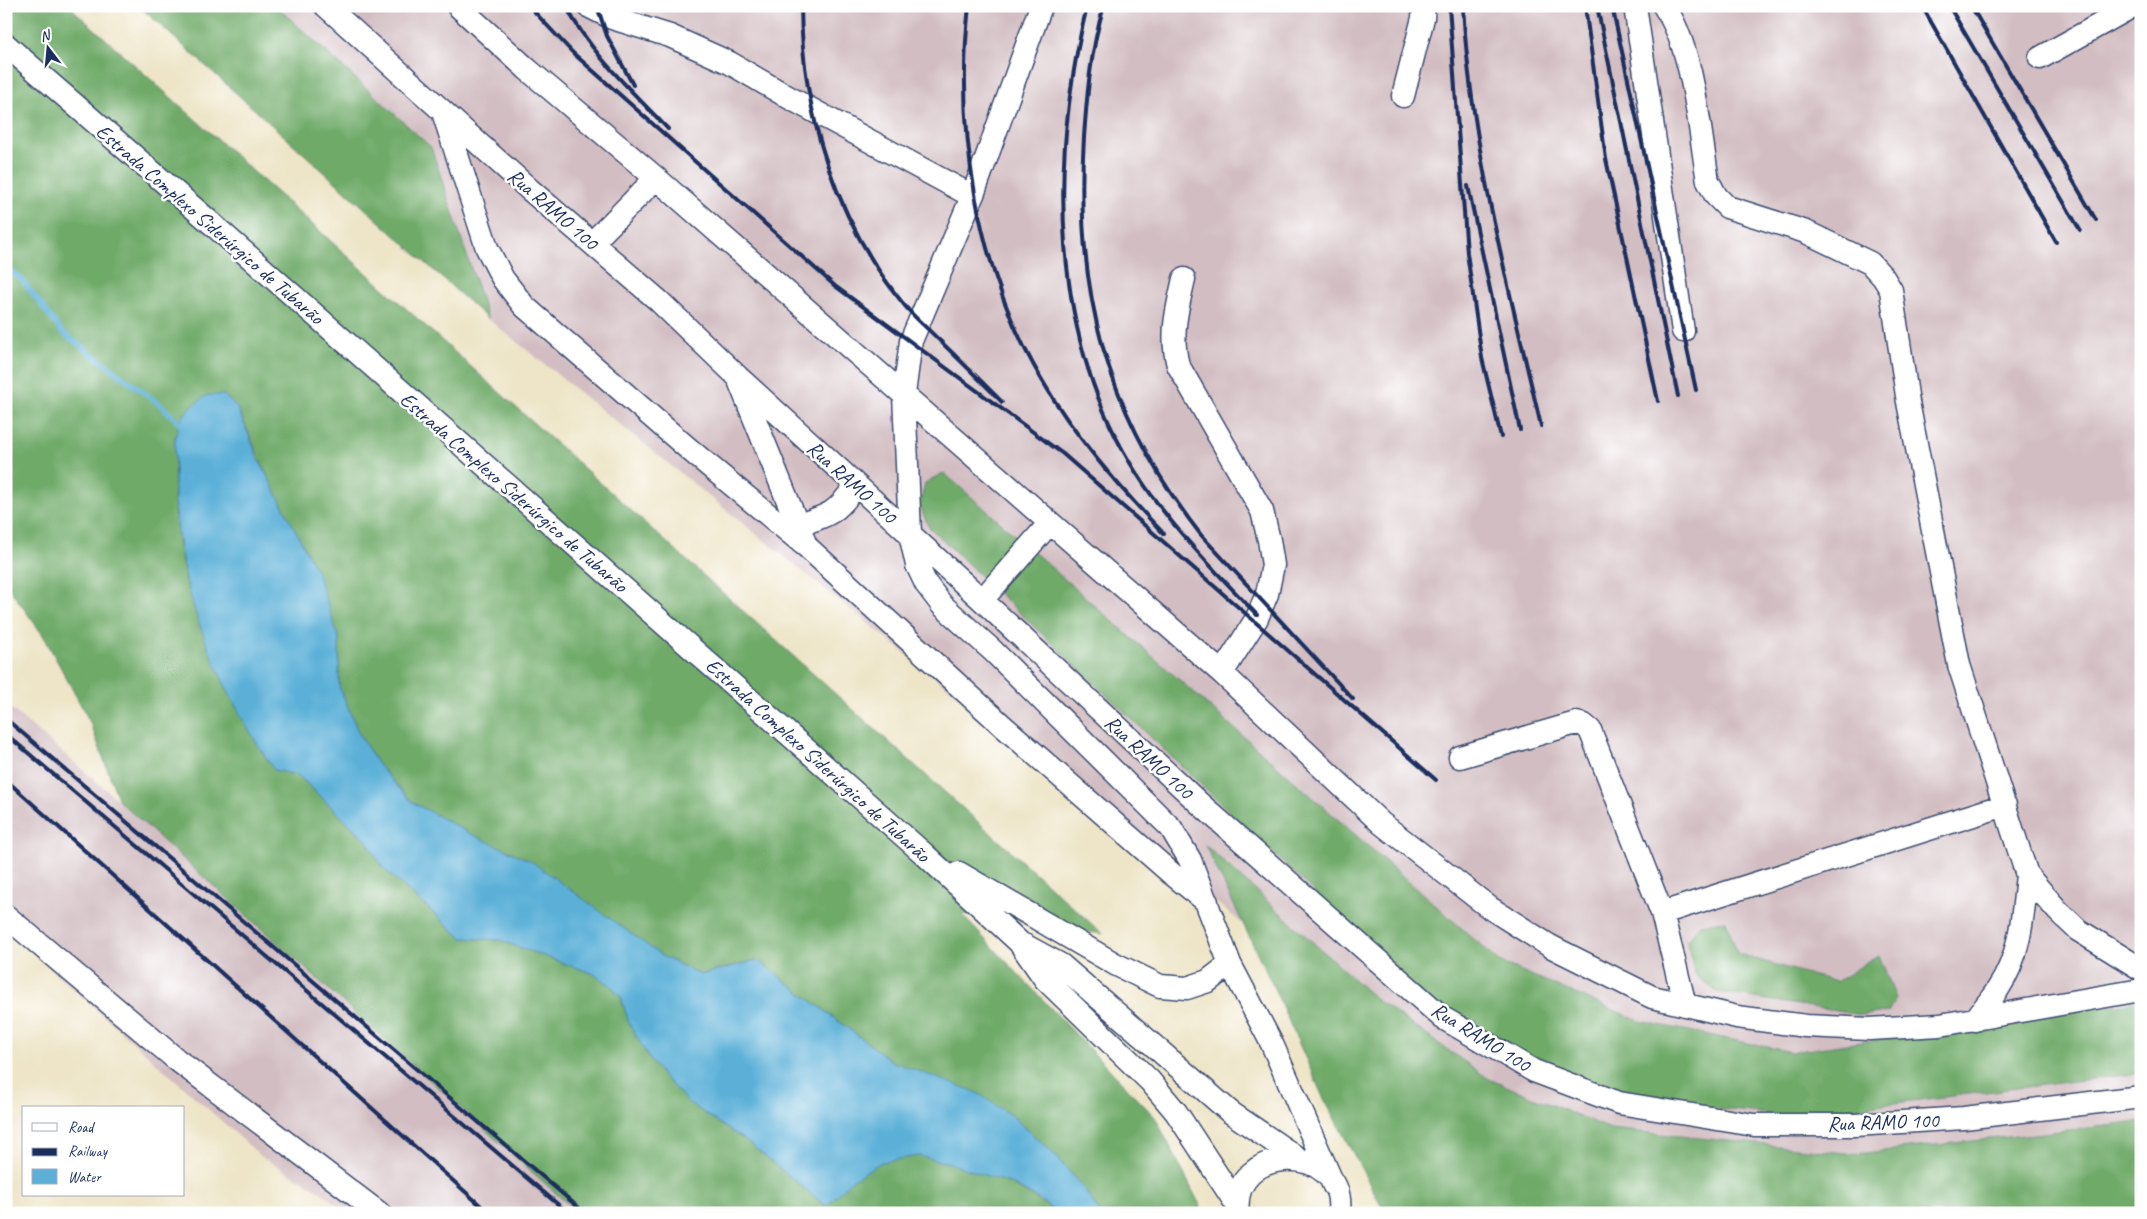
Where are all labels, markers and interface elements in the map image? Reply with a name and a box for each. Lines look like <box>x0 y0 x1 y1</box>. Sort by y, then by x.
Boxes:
north arrow <box>22 22 72 72</box>
text: N <box>38 26 53 45</box>
street label: Estrada Complexo Siderúrgico de Tubarão <box>91 118 330 331</box>
street label: Rua RAMO 100 <box>502 163 605 256</box>
street label: Estrada Complexo Siderúrgico de Tubarão <box>395 386 634 599</box>
street label: Rua RAMO 100 <box>802 435 903 530</box>
street label: Estrada Complexo Siderúrgico de Tubarão <box>700 652 937 869</box>
street label: Rua RAMO 100 <box>1099 709 1200 806</box>
street label: Rua RAMO 100 <box>1427 996 1537 1078</box>
legend <box>22 1106 185 1196</box>
street label: Rua RAMO 100 <box>1827 1107 1941 1137</box>
text: Road <box>68 1118 95 1137</box>
text: Railway <box>68 1142 109 1161</box>
text: Water <box>68 1168 102 1187</box>

